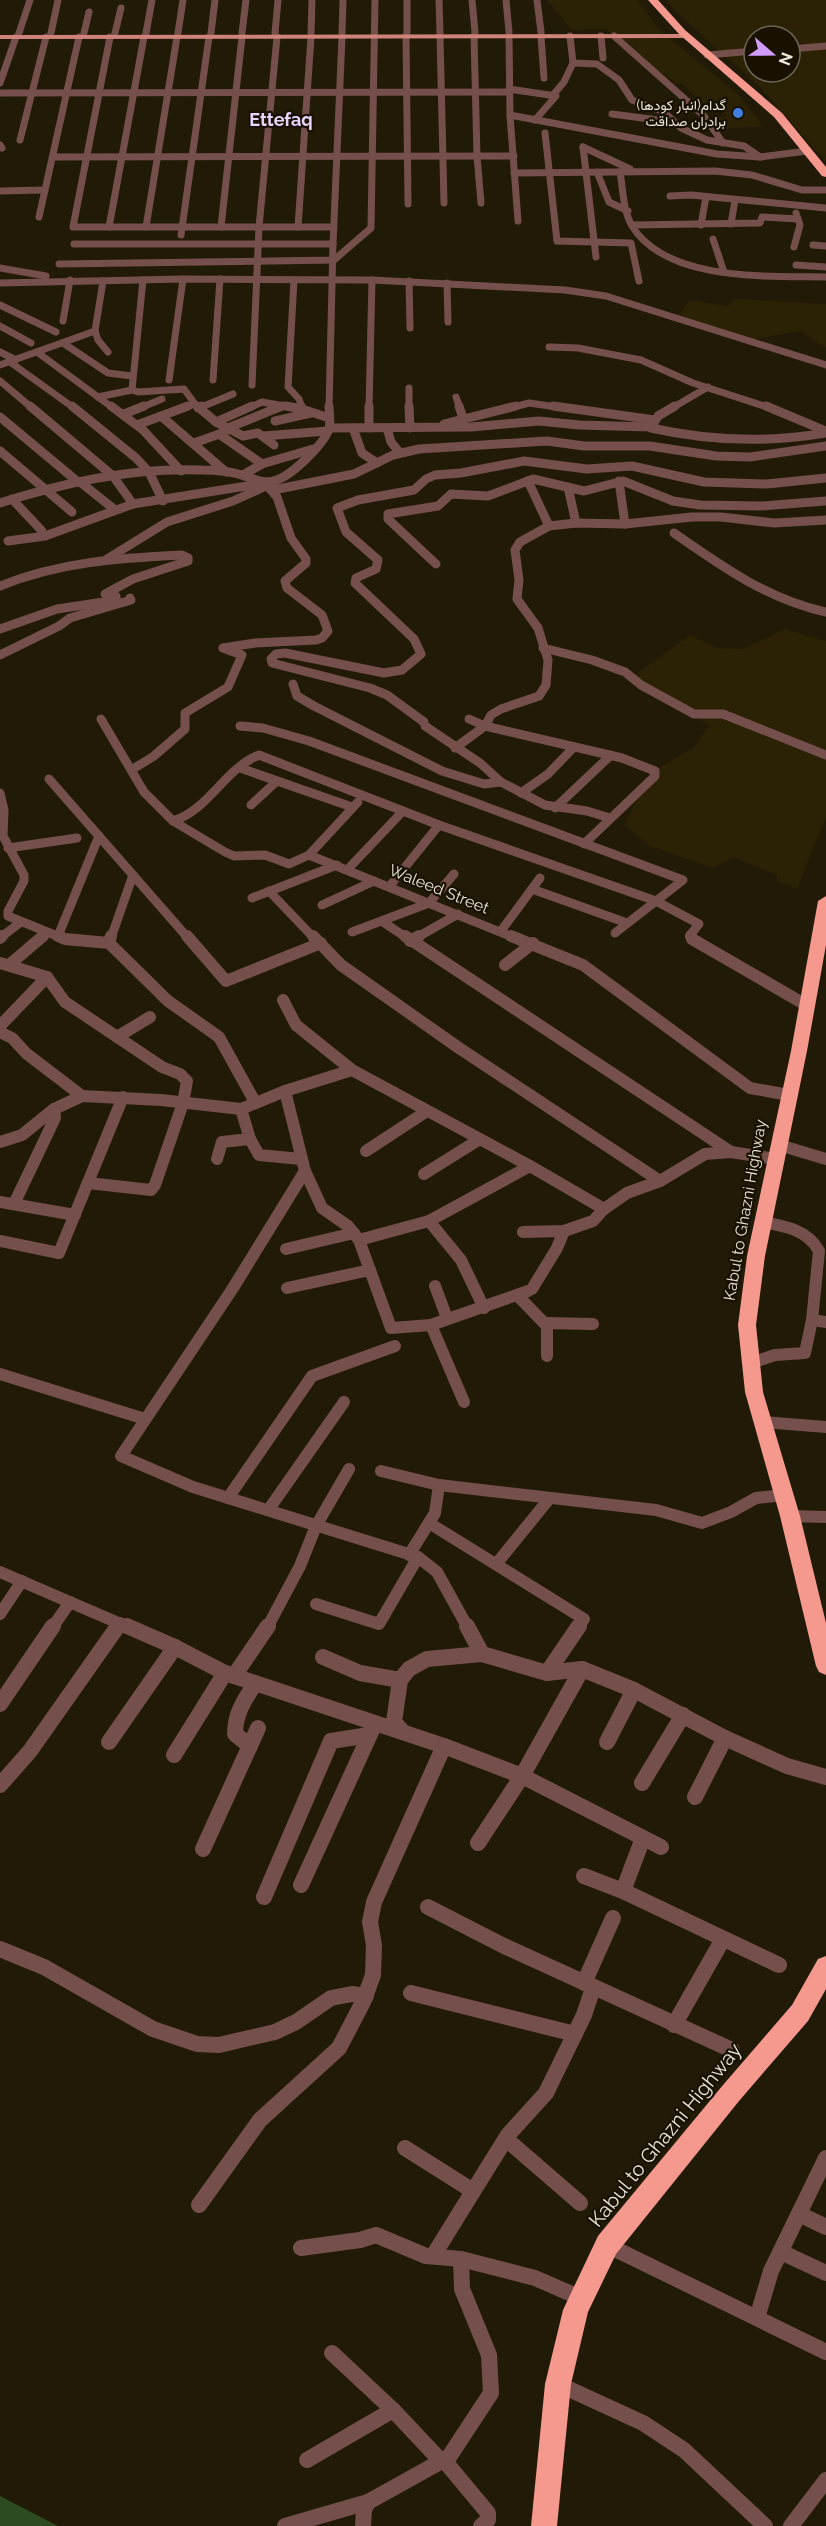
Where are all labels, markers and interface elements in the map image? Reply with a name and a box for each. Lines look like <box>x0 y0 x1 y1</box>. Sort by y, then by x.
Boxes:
north arrow <box>742 24 802 84</box>
text: N <box>775 50 797 68</box>
place label: (انبار کودها)گدام برادران صداقت <box>637 97 726 130</box>
marker: (انبار کودها)گدام برادران صداقت <box>731 106 745 120</box>
district label: Ettefaq <box>249 109 313 130</box>
street label: Waleed Street <box>386 860 492 918</box>
street label: Kabul to Ghazni Highway <box>720 1118 770 1302</box>
street label: Kabul to Ghazni Highway <box>583 2038 747 2232</box>

